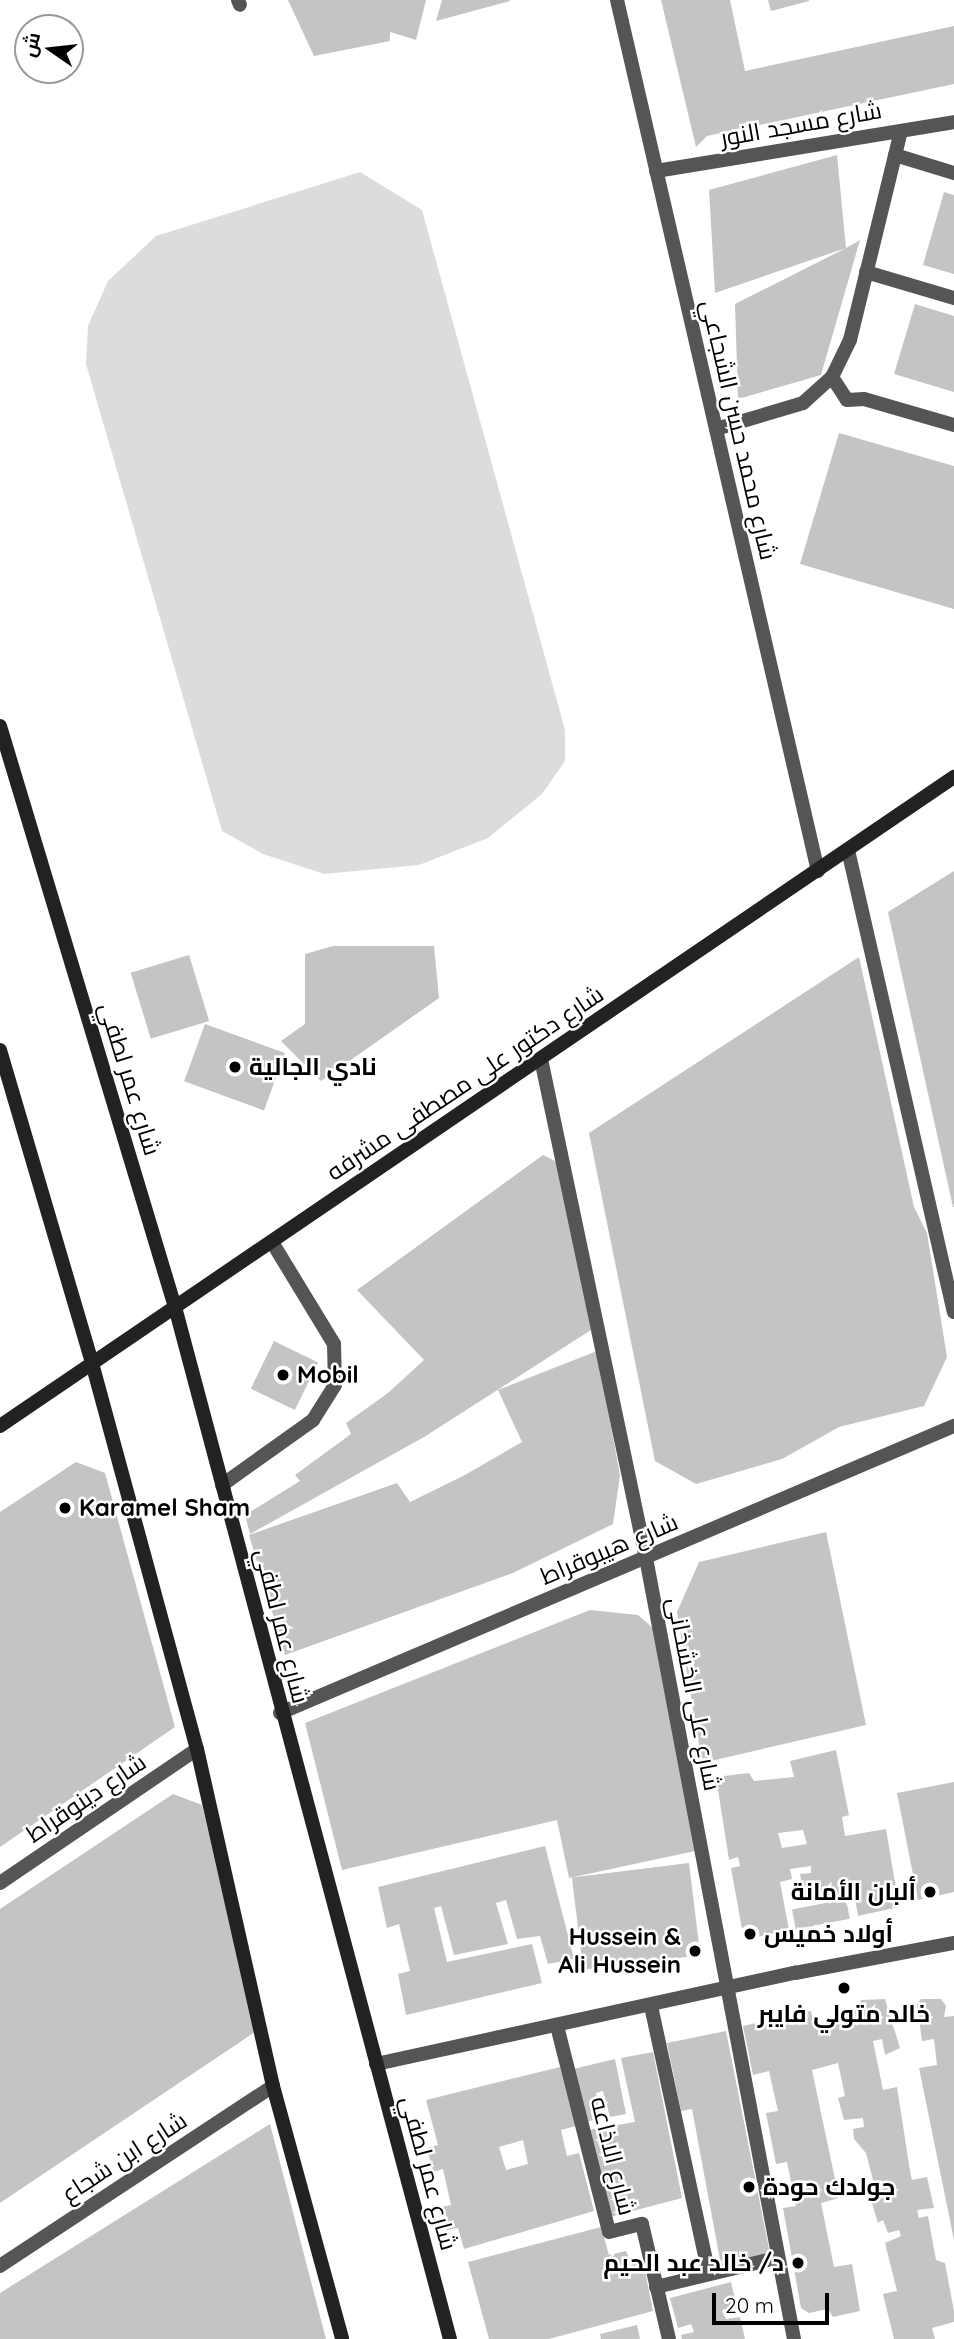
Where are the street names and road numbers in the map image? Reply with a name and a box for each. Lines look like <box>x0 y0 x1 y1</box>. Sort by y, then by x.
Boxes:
street label: شارع مسجد النور <box>718 96 884 152</box>
street label: شارع محمد حسن الشجاعي <box>695 297 783 563</box>
street label: شارع دكتور على مصطفى مشرفه <box>321 979 609 1187</box>
street label: شارع عمر لطفي <box>93 999 167 1159</box>
street label: شارع هيبوقراط <box>536 1507 682 1591</box>
street label: شارع عمر لطفي <box>249 1546 315 1706</box>
street label: شارع على الخشخانى <box>661 1595 727 1793</box>
street label: شارع دينوقراط <box>21 1747 151 1849</box>
street label: شارع عمر لطفي <box>395 2093 463 2253</box>
street label: شارع الاذاعه <box>584 2094 642 2218</box>
street label: شارع ابن شجاع <box>56 2106 192 2208</box>

